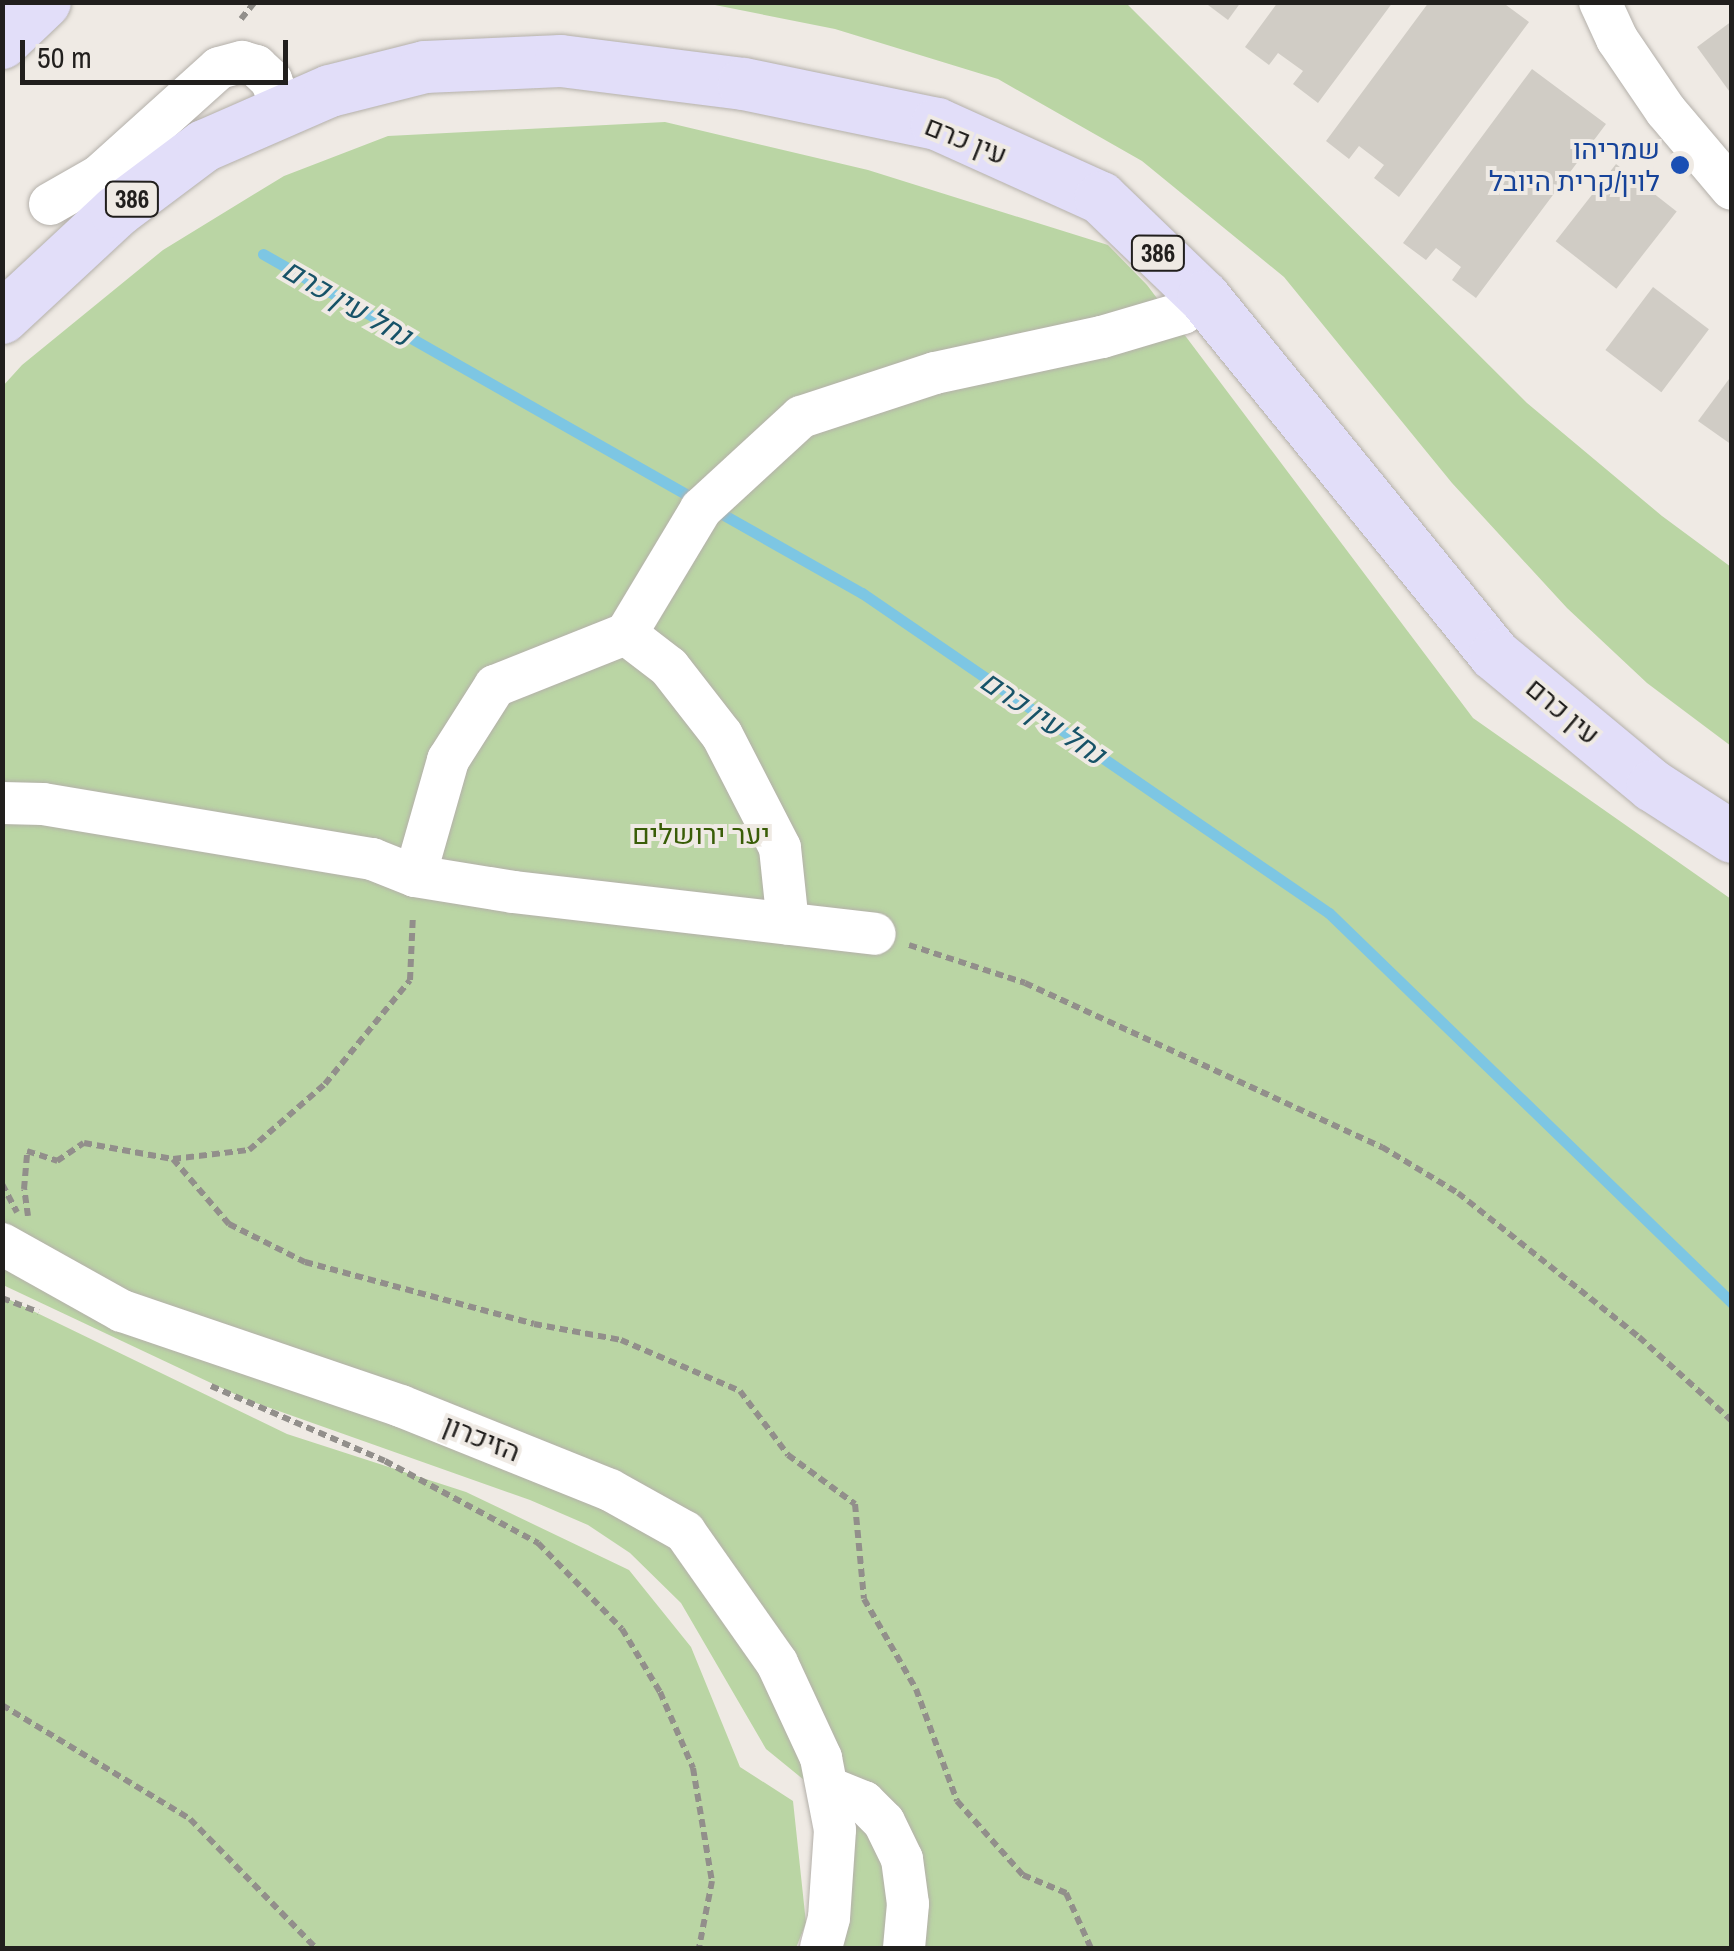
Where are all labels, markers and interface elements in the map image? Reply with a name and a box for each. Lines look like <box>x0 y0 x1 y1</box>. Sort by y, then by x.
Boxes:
scale bar <box>25 20 292 82</box>
text: 50 m <box>37 37 92 77</box>
street label: עין כרם <box>920 108 1012 172</box>
place label: שמריהו לוין/קרית היובל <box>1489 132 1660 198</box>
marker: שמריהו לוין/קרית היובל <box>1669 154 1691 176</box>
road number: 386 <box>104 179 160 219</box>
road number: 386 <box>1130 233 1186 273</box>
water label: נחל עין כרם <box>276 251 418 353</box>
water label: נחל עין כרם <box>974 662 1112 772</box>
street label: עין כרם <box>1519 671 1607 751</box>
park label: יער ירושלים <box>632 817 770 851</box>
street label: הזיכרון <box>439 1407 525 1469</box>

